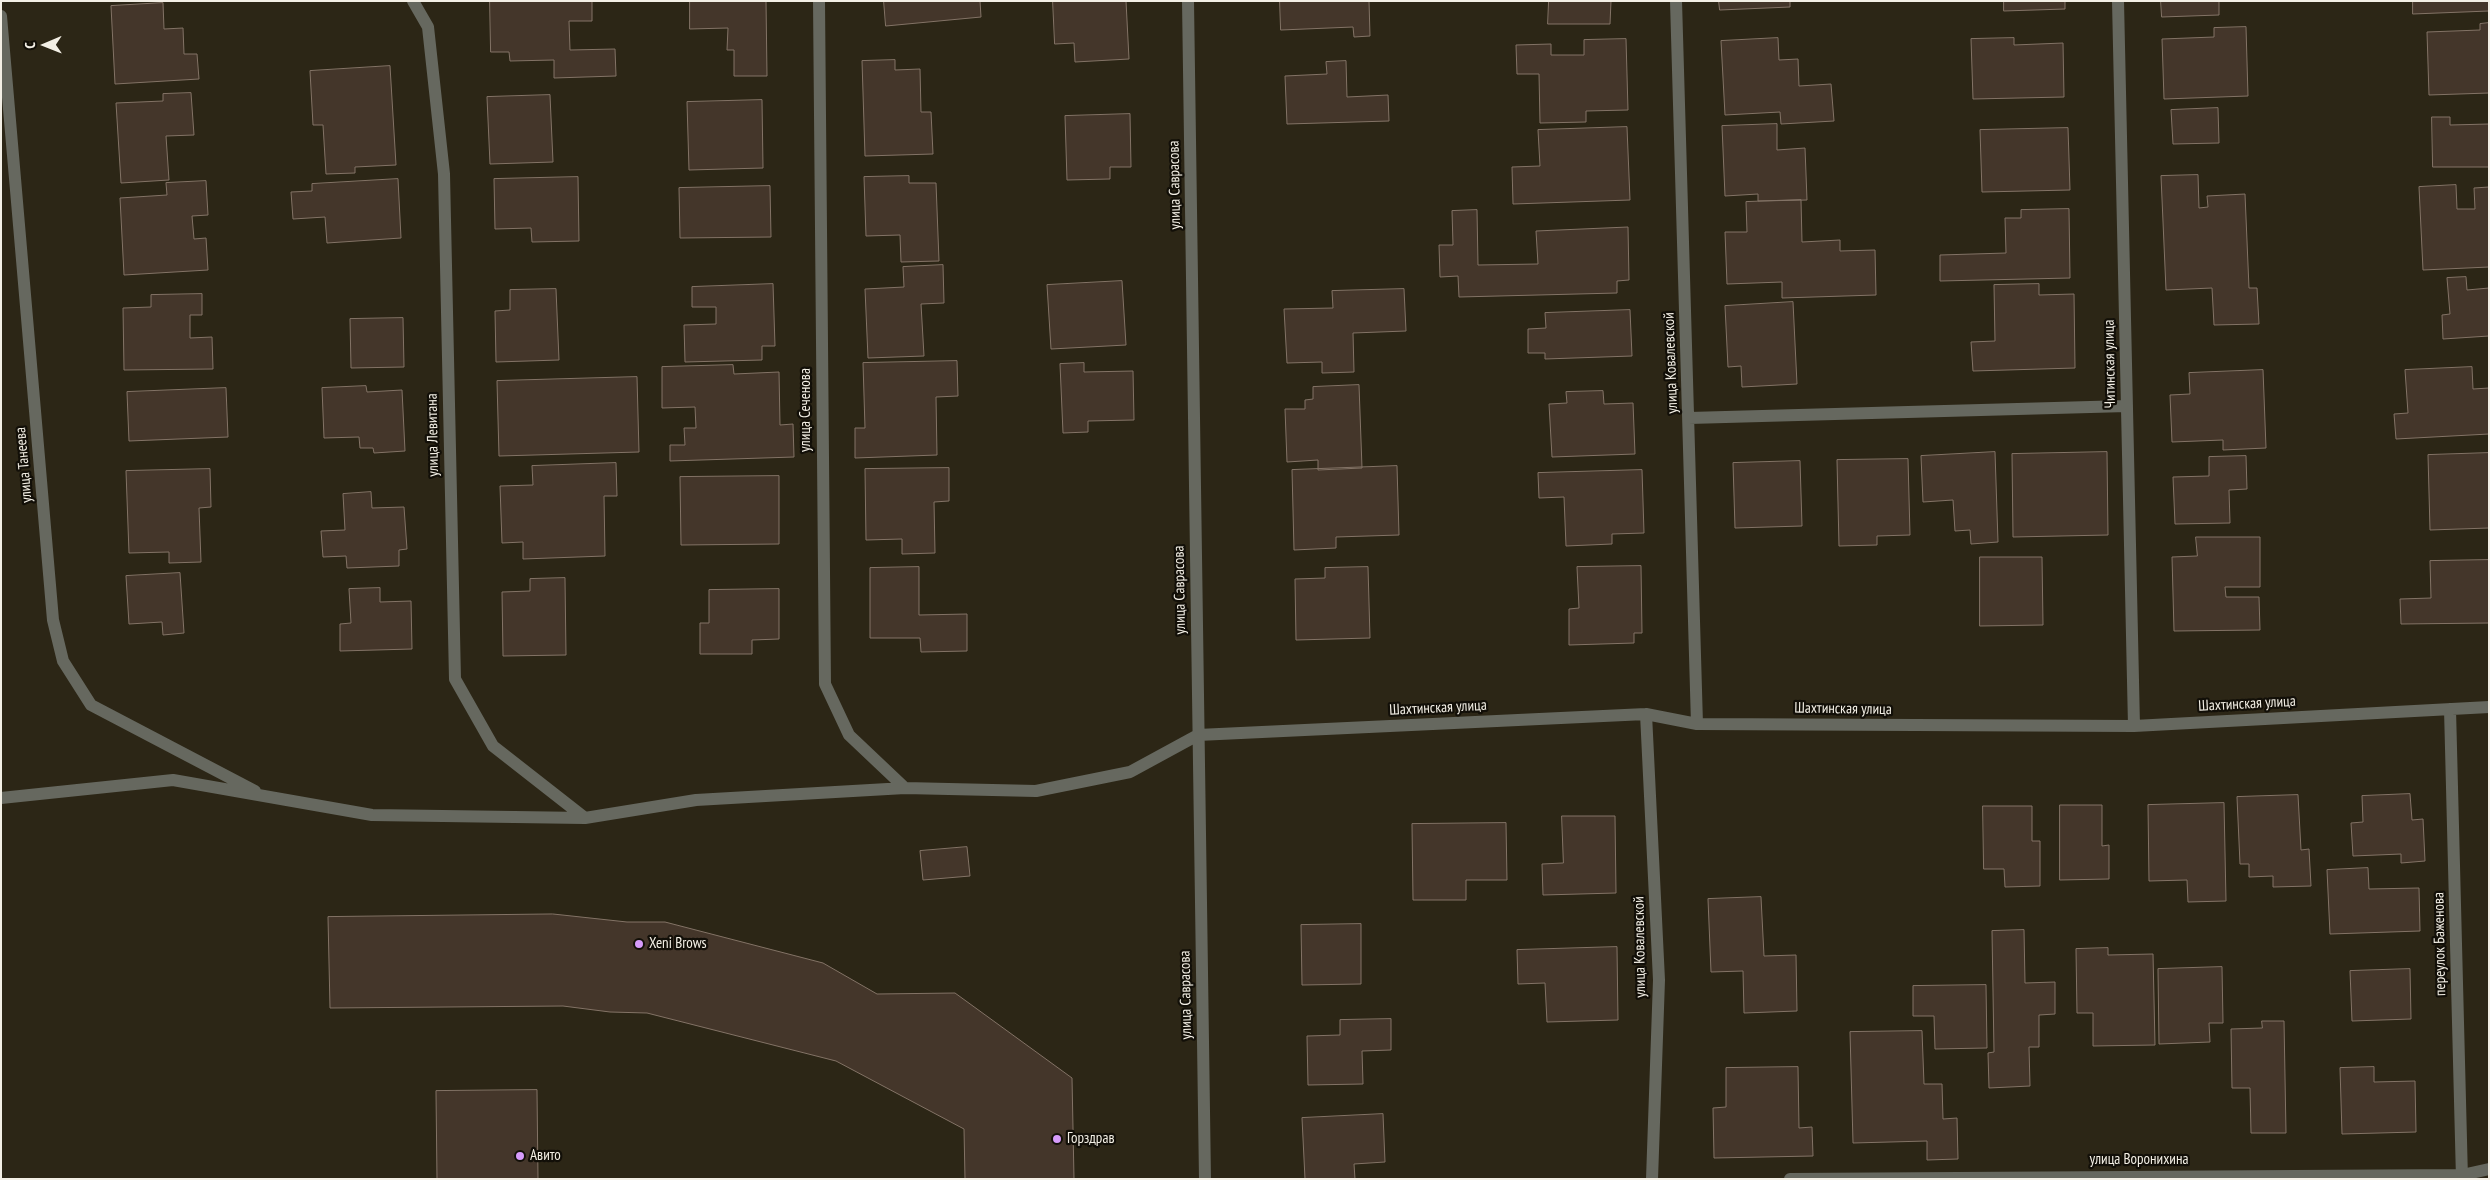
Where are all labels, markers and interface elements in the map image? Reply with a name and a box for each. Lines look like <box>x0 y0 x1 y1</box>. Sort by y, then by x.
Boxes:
north arrow <box>20 20 70 70</box>
text: С <box>21 42 39 49</box>
street label: улица Саврасова <box>1165 140 1185 230</box>
street label: улица Ковалевской <box>1660 312 1682 414</box>
street label: Читинская улица <box>2100 320 2120 408</box>
street label: улица Сеченова <box>797 368 815 452</box>
street label: улица Левитана <box>423 393 443 477</box>
street label: улица Танеева <box>12 426 36 504</box>
street label: улица Саврасова <box>1170 545 1190 635</box>
street label: Шахтинская улица <box>2198 692 2296 716</box>
street label: Шахтинская улица <box>1389 696 1487 720</box>
street label: Шахтинская улица <box>1794 699 1892 719</box>
street label: переулок Баженова <box>2430 892 2450 996</box>
street label: улица Ковалевской <box>1630 896 1650 998</box>
place label: Xeni Brows <box>649 935 707 953</box>
marker: Xeni Brows <box>633 938 645 950</box>
street label: улица Саврасова <box>1176 950 1196 1040</box>
place label: Горздрав <box>1067 1130 1114 1148</box>
marker: Горздрав <box>1051 1133 1063 1145</box>
place label: Авито <box>530 1147 561 1165</box>
marker: Авито <box>514 1150 526 1162</box>
street label: улица Воронихина <box>2090 1151 2188 1169</box>

